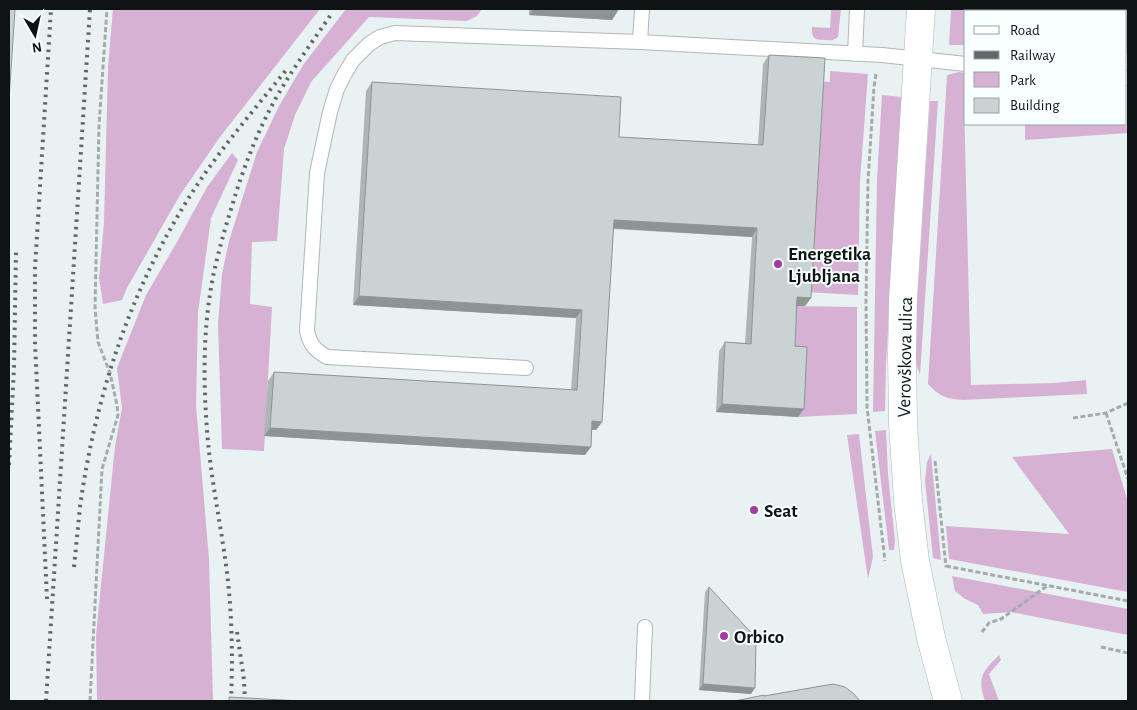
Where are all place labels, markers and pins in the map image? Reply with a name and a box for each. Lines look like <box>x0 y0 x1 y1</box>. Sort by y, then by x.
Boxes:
place label: Energetika Ljubljana <box>788 245 871 286</box>
marker: Energetika Ljubljana <box>772 258 784 270</box>
place label: Seat <box>764 502 798 521</box>
marker: Seat <box>748 504 760 516</box>
place label: Orbico <box>734 628 784 647</box>
marker: Orbico <box>718 630 730 642</box>

